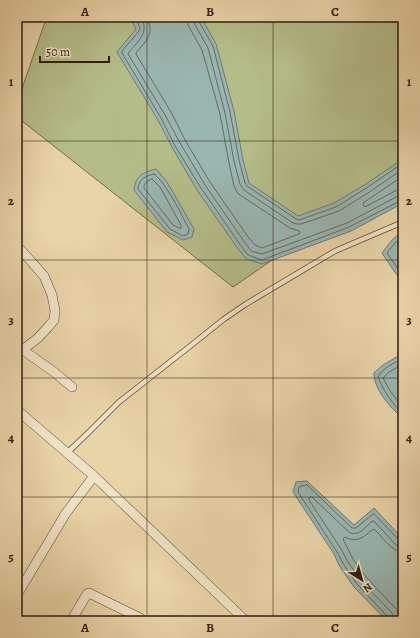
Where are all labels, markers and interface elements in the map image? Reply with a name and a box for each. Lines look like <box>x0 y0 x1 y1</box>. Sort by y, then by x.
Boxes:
text: A <box>80 3 90 20</box>
text: B <box>206 3 214 20</box>
text: C <box>331 3 339 20</box>
scale bar <box>40 38 109 64</box>
text: 50 m <box>46 44 70 60</box>
text: 1 <box>9 73 14 90</box>
text: 1 <box>407 73 412 90</box>
text: 2 <box>8 192 15 209</box>
text: 2 <box>406 192 413 209</box>
text: 3 <box>8 311 14 328</box>
text: 3 <box>406 311 412 328</box>
text: 4 <box>8 429 14 446</box>
text: 4 <box>406 429 412 446</box>
text: 5 <box>8 548 14 565</box>
text: 5 <box>406 548 412 565</box>
north arrow <box>342 560 382 600</box>
text: N <box>360 579 375 596</box>
text: A <box>80 619 90 636</box>
text: B <box>206 619 214 636</box>
text: C <box>331 619 339 636</box>

